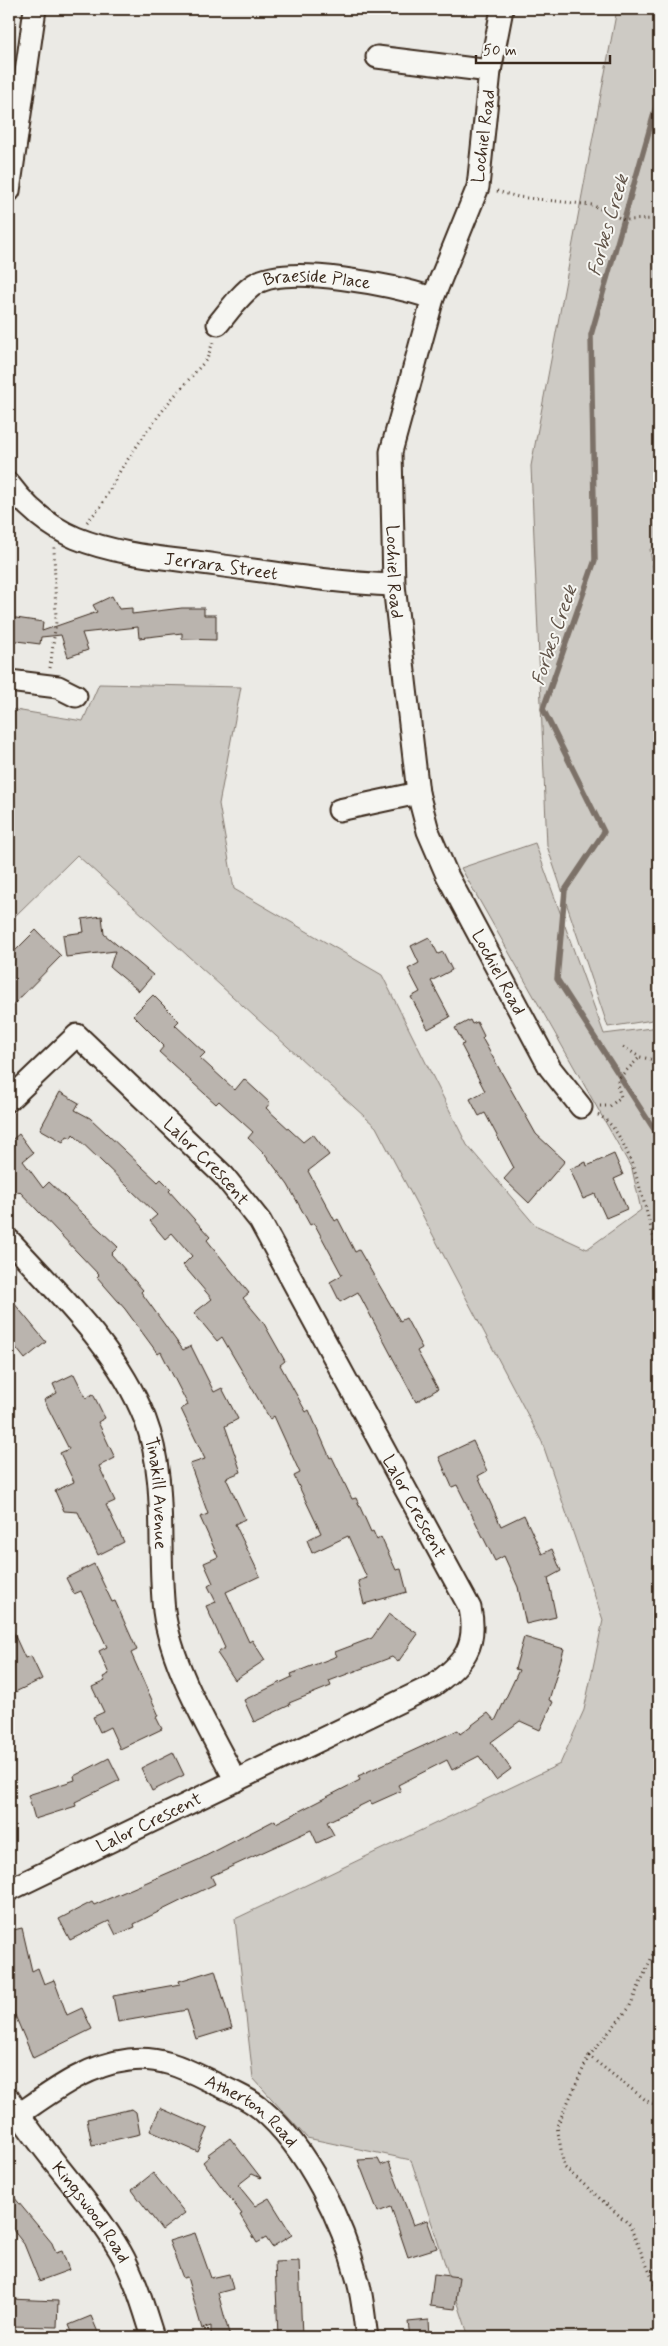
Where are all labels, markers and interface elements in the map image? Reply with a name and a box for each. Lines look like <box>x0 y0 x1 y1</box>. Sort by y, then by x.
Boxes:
scale bar <box>476 32 609 64</box>
text: 50 m <box>483 41 517 61</box>
street label: Lochiel Road <box>466 88 502 184</box>
water label: Forbes Creek <box>582 171 635 279</box>
street label: Braeside Place <box>261 264 372 296</box>
street label: Lochiel Road <box>380 525 409 620</box>
street label: Jerrara Street <box>163 547 280 586</box>
water label: Forbes Creek <box>526 581 584 689</box>
street label: Lochiel Road <box>465 926 531 1020</box>
street label: Lalor Crescent <box>157 1113 254 1211</box>
street label: Tinakill Avenue <box>138 1435 172 1550</box>
street label: Lalor Crescent <box>376 1451 452 1563</box>
street label: Lalor Crescent <box>93 1787 206 1859</box>
street label: Atherton Road <box>200 2069 303 2153</box>
street label: Kingswood Road <box>46 2157 135 2267</box>

